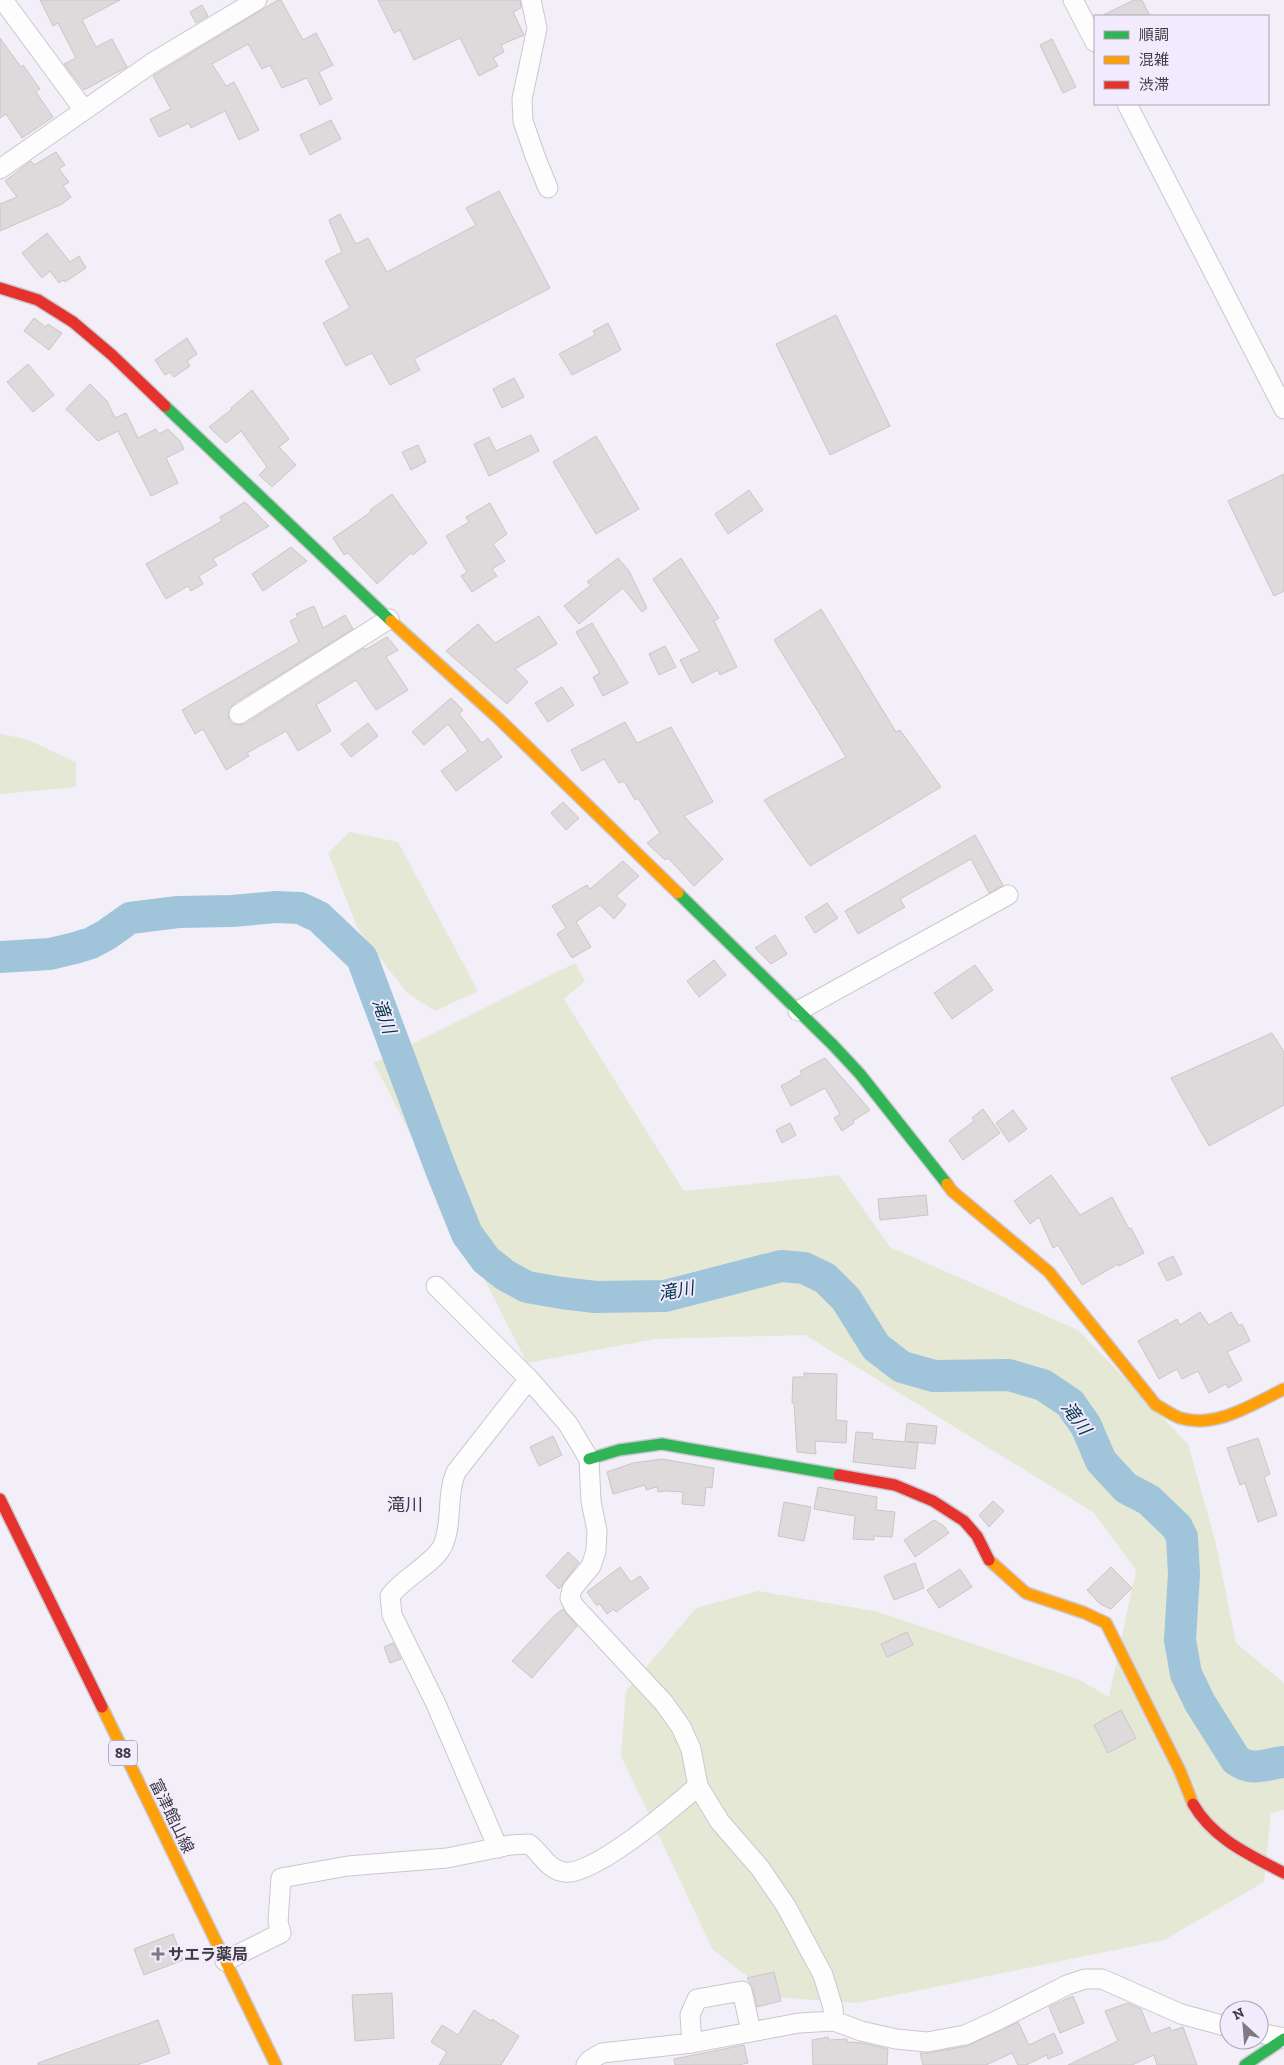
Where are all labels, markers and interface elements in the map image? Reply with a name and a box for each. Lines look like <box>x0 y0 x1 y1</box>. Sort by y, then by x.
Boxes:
legend <box>1094 15 1269 105</box>
text: 順調 <box>1139 26 1169 44</box>
text: 混雑 <box>1139 51 1169 69</box>
text: 渋滞 <box>1139 76 1169 94</box>
water label: 滝川 <box>368 995 401 1039</box>
water label: 滝川 <box>656 1276 698 1305</box>
water label: 滝川 <box>1057 1397 1097 1441</box>
district label: 滝川 <box>387 1494 423 1516</box>
road number: 88 <box>109 1740 137 1766</box>
street label: 富津館山線 <box>146 1776 198 1856</box>
place label: サエラ薬局 <box>168 1945 248 1964</box>
marker: サエラ薬局 <box>152 1948 164 1960</box>
north arrow <box>1219 2000 1269 2050</box>
text: N <box>1230 2004 1247 2024</box>

